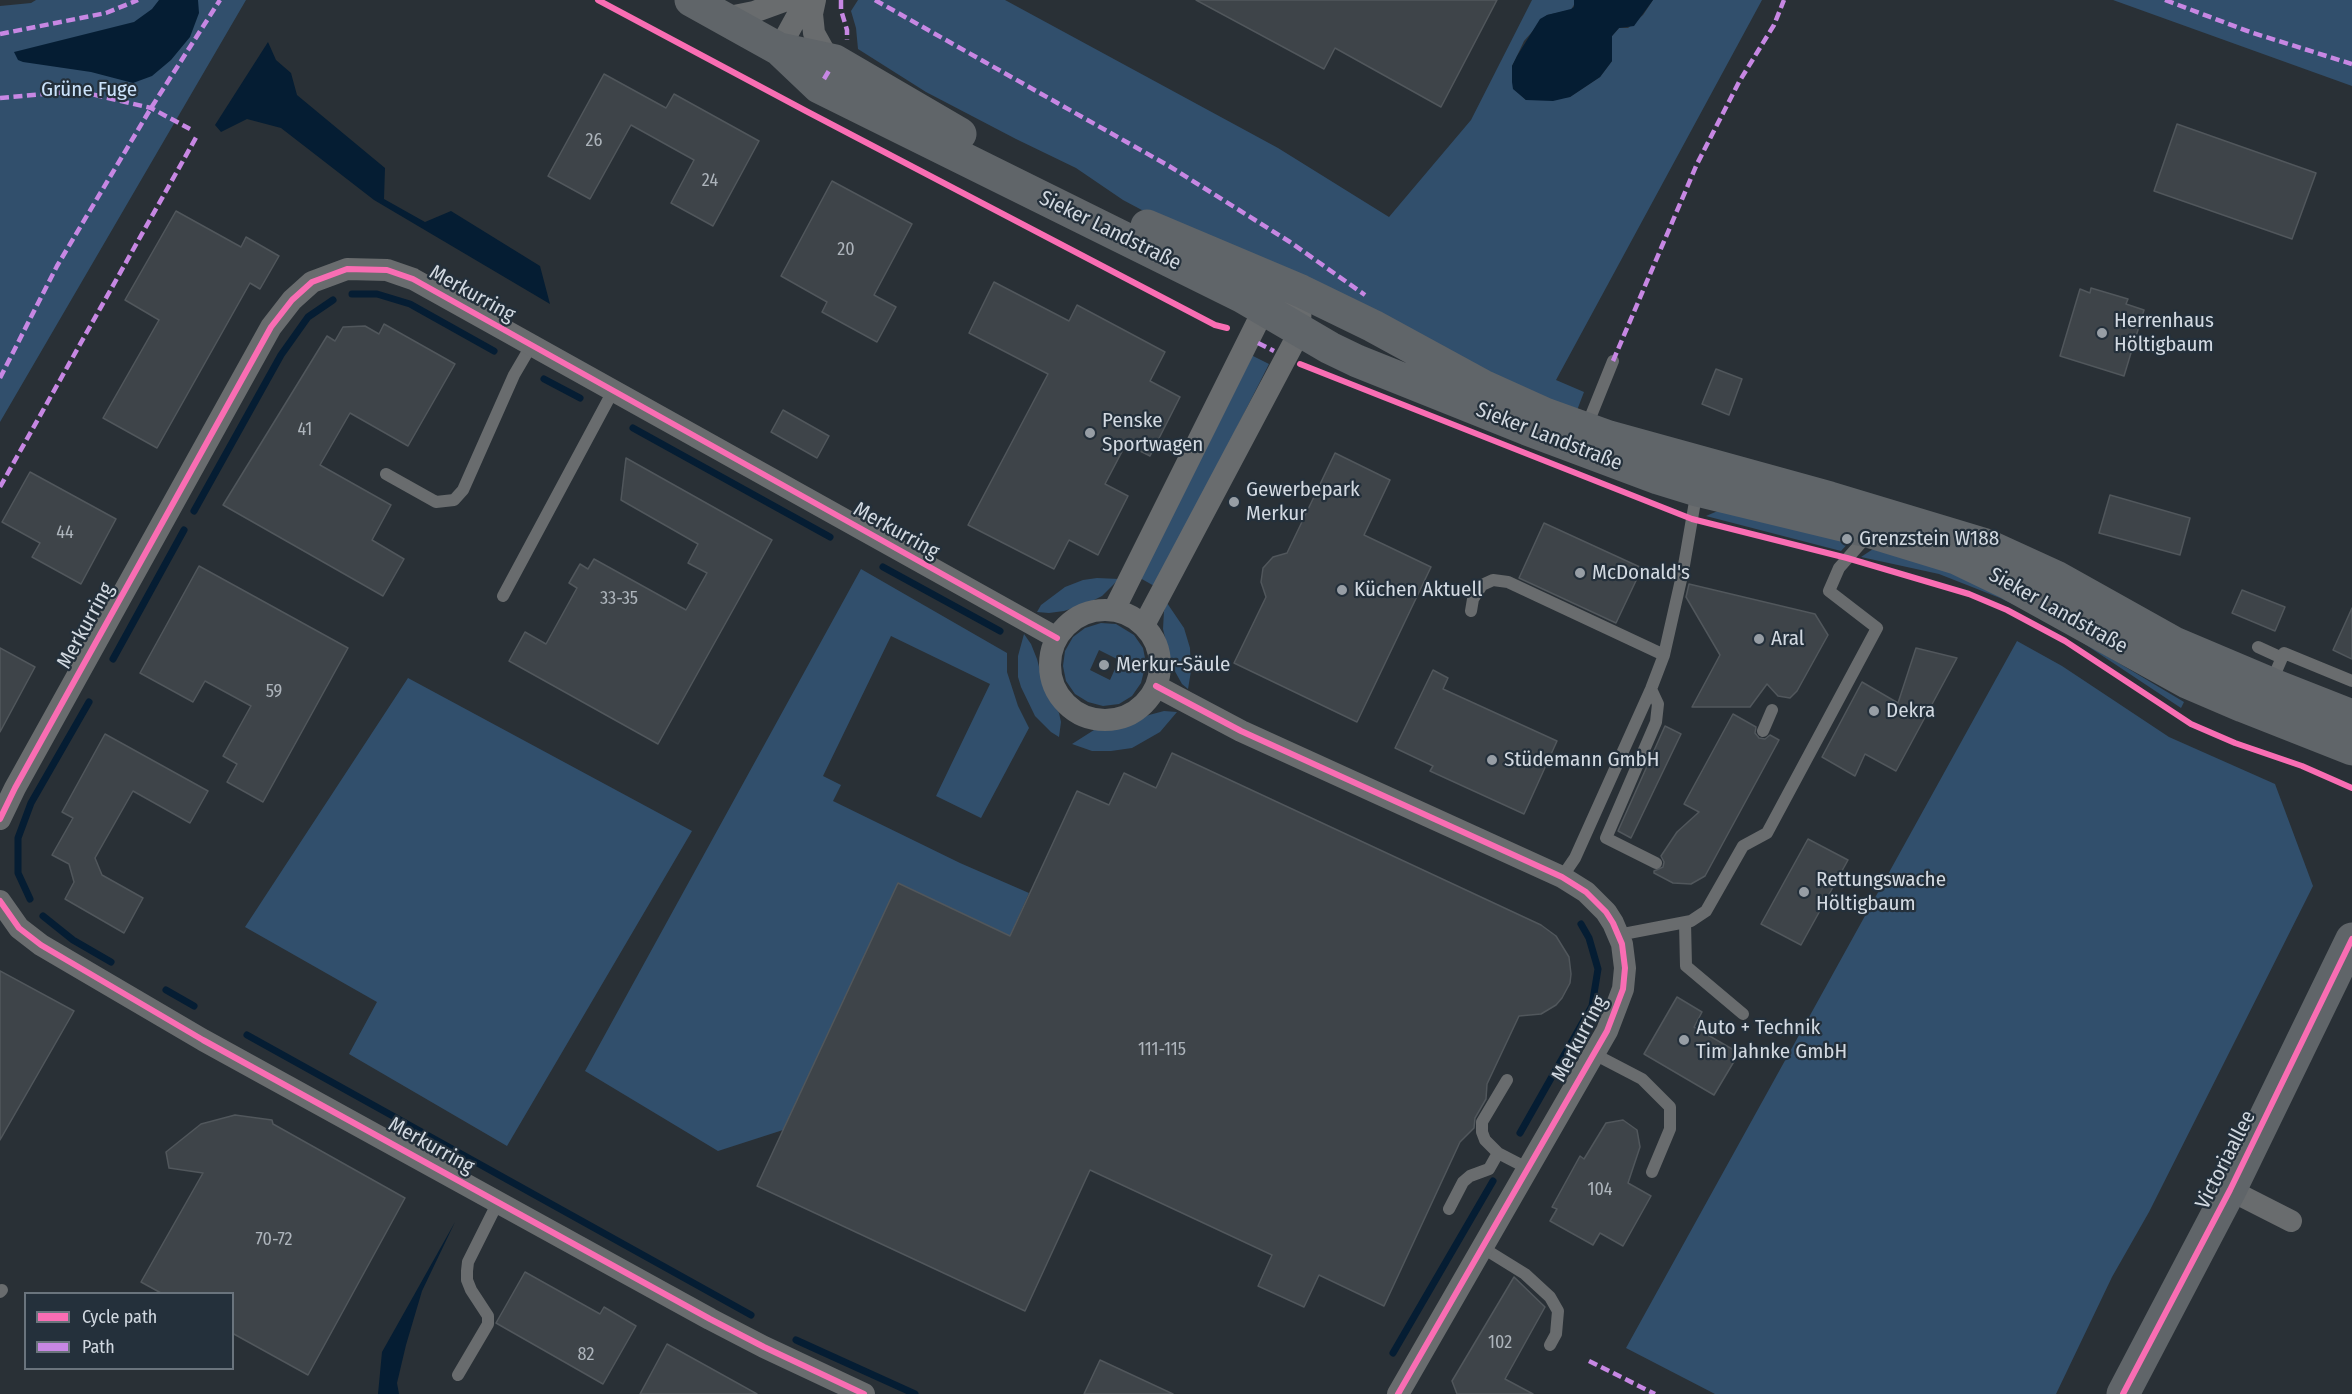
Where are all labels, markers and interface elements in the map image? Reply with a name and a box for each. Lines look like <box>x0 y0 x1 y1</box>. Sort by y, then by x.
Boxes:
park label: Grüne Fuge <box>41 77 137 103</box>
house number: 26 <box>586 130 602 152</box>
house number: 24 <box>702 170 718 192</box>
street label: Sieker Landstraße <box>1035 186 1185 276</box>
house number: 20 <box>837 239 855 261</box>
street label: Merkurring <box>425 260 519 328</box>
place label: Herrenhaus Höltigbaum <box>2114 308 2214 358</box>
marker: Herrenhaus Höltigbaum <box>2095 326 2109 340</box>
street label: Sieker Landstraße <box>1472 398 1626 476</box>
place label: Penske Sportwagen <box>1102 408 1203 458</box>
house number: 41 <box>298 419 312 441</box>
marker: Penske Sportwagen <box>1083 426 1097 440</box>
place label: Gewerbepark Merkur <box>1246 477 1360 527</box>
marker: Gewerbepark Merkur <box>1227 495 1241 509</box>
street label: Merkurring <box>849 497 943 565</box>
house number: 44 <box>56 522 74 544</box>
place label: Grenzstein W188 <box>1859 526 1999 552</box>
marker: Grenzstein W188 <box>1840 532 1854 546</box>
place label: McDonald's <box>1592 560 1690 586</box>
street label: Sieker Landstraße <box>1984 563 2132 659</box>
marker: McDonald's <box>1573 566 1587 580</box>
place label: Küchen Aktuell <box>1354 577 1482 603</box>
street label: Merkurring <box>52 579 120 673</box>
marker: Küchen Aktuell <box>1335 583 1349 597</box>
house number: 33-35 <box>600 588 638 610</box>
place label: Aral <box>1771 626 1804 652</box>
marker: Aral <box>1752 632 1766 646</box>
place label: Merkur-Säule <box>1116 652 1230 678</box>
marker: Merkur-Säule <box>1097 658 1111 672</box>
house number: 59 <box>266 681 282 703</box>
place label: Dekra <box>1886 698 1935 724</box>
marker: Dekra <box>1867 704 1881 718</box>
place label: Stüdemann GmbH <box>1504 747 1659 773</box>
marker: Stüdemann GmbH <box>1485 753 1499 767</box>
place label: Rettungswache Höltigbaum <box>1816 867 1946 917</box>
marker: Rettungswache Höltigbaum <box>1797 885 1811 899</box>
street label: Merkurring <box>1547 992 1613 1086</box>
place label: Auto + Technik Tim Jahnke GmbH <box>1696 1015 1847 1065</box>
marker: Auto + Technik Tim Jahnke GmbH <box>1677 1033 1691 1047</box>
house number: 111-115 <box>1138 1039 1186 1061</box>
street label: Victoriaallee <box>2190 1107 2262 1213</box>
street label: Merkurring <box>384 1112 478 1180</box>
house number: 104 <box>1587 1179 1613 1201</box>
house number: 70-72 <box>255 1229 293 1251</box>
legend <box>24 1292 234 1370</box>
text: Cycle path <box>82 1306 157 1328</box>
house number: 102 <box>1488 1332 1512 1354</box>
text: Path <box>82 1336 115 1358</box>
house number: 82 <box>578 1344 594 1366</box>

